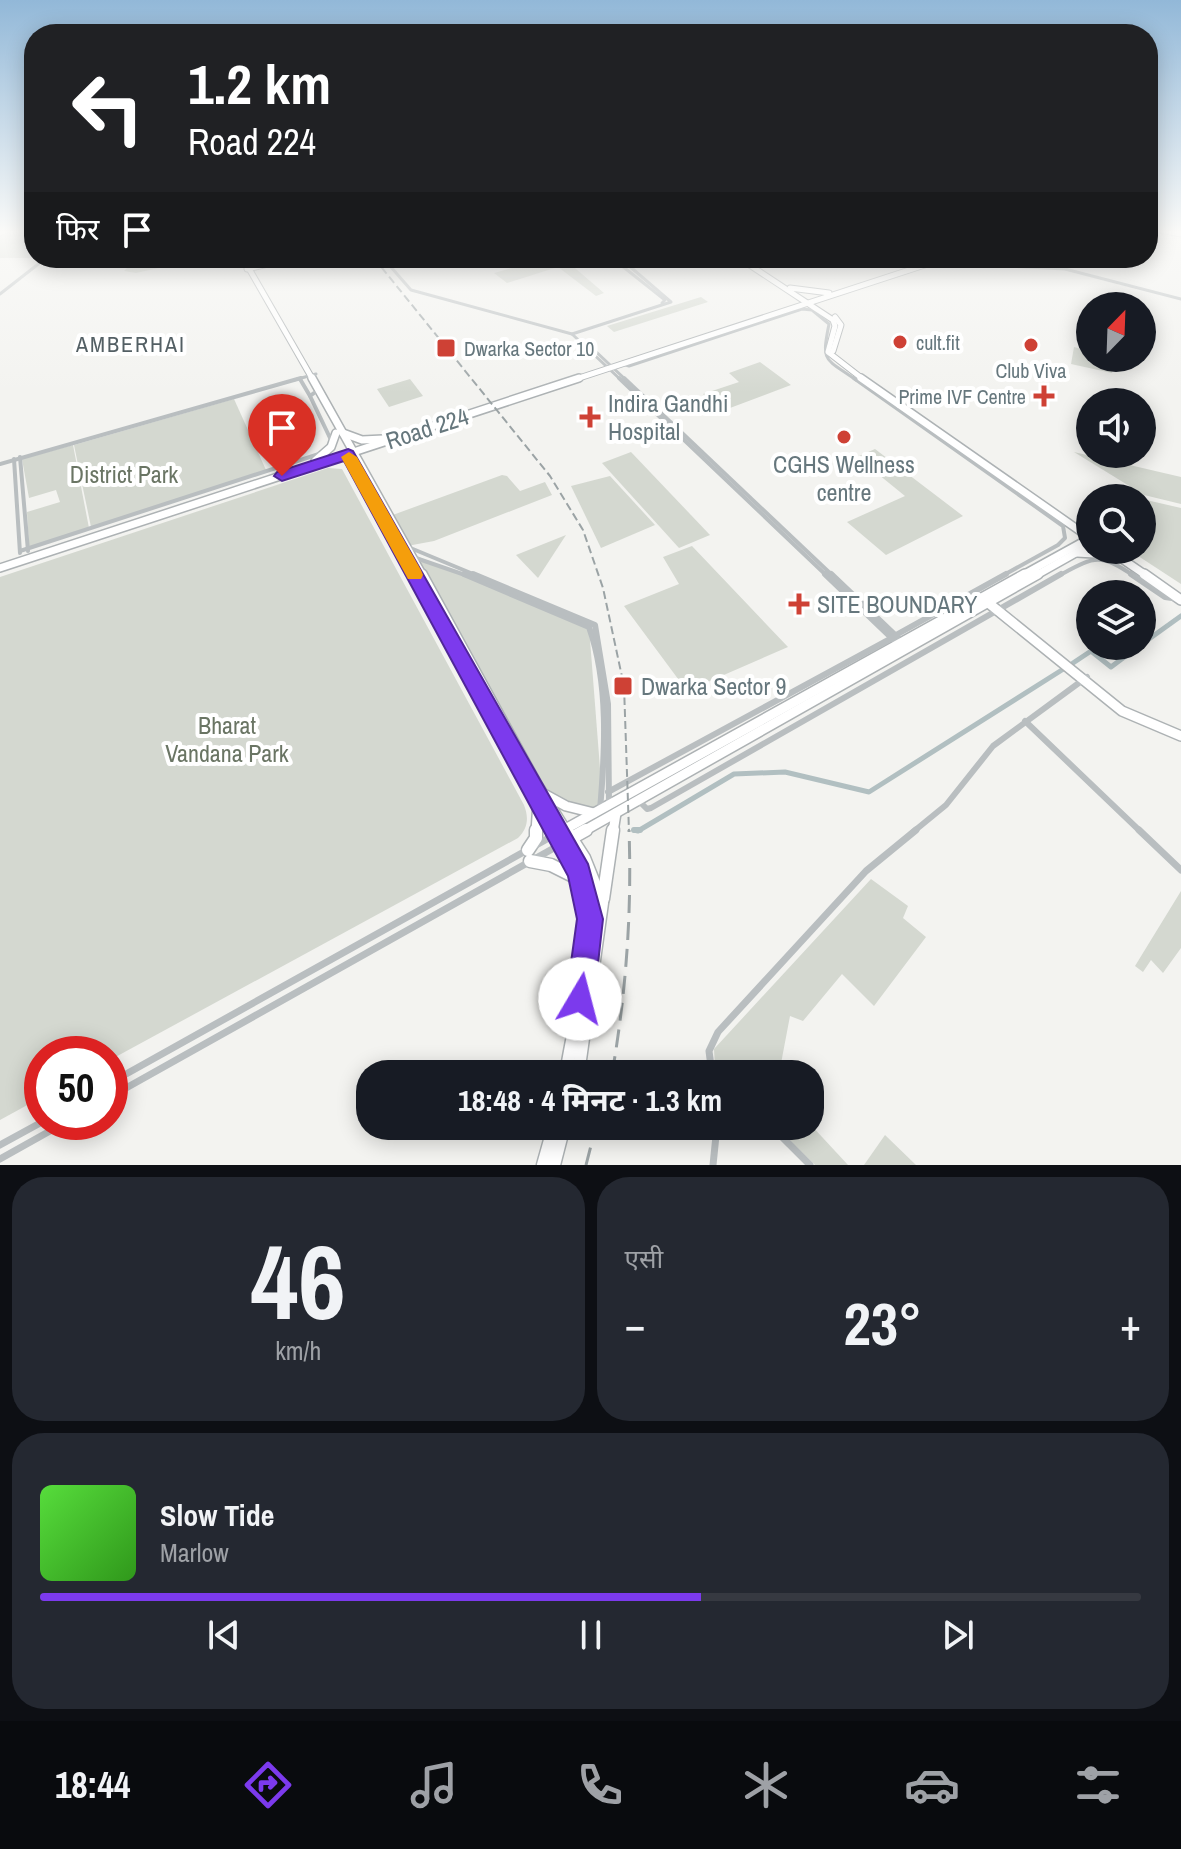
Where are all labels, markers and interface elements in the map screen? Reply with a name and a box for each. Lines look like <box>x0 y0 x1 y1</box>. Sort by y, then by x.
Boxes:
text: 1.2 km <box>188 46 331 121</box>
icon: left <box>56 56 160 160</box>
text: Road 224 <box>188 118 316 166</box>
icon: arrive <box>115 208 159 252</box>
text: फिर <box>56 209 99 249</box>
north arrow <box>1076 292 1156 372</box>
map controls <box>1076 292 1156 660</box>
district label: AMBERHAI <box>75 329 186 359</box>
place label: cult.fit <box>916 329 960 356</box>
marker: cult.fit <box>891 333 909 351</box>
place label: Dwarka Sector 10 <box>464 335 594 362</box>
marker: Club Viva <box>1022 336 1040 354</box>
marker: Dwarka Sector 10 <box>435 337 457 359</box>
place label: Club Viva <box>996 357 1066 384</box>
place label: Prime IVF Centre <box>898 383 1026 410</box>
marker: Prime IVF Centre <box>1033 385 1055 407</box>
place label: Indira Gandhi Hospital <box>608 387 728 447</box>
button: sound <box>1076 388 1156 468</box>
pin <box>248 394 316 476</box>
street label: Road 224 <box>381 400 473 456</box>
icon: arrive <box>260 406 304 450</box>
marker: Indira Gandhi Hospital <box>579 406 601 428</box>
marker: CGHS Wellness centre <box>835 428 853 446</box>
place label: CGHS Wellness centre <box>773 448 915 508</box>
park label: District Park <box>70 458 178 490</box>
button: search <box>1076 484 1156 564</box>
button: layers <box>1076 580 1156 660</box>
place label: SITE BOUNDARY <box>817 588 977 620</box>
marker: SITE BOUNDARY <box>788 593 810 615</box>
place label: Dwarka Sector 9 <box>641 670 786 702</box>
marker: Dwarka Sector 9 <box>612 675 634 697</box>
park label: Bharat Vandana Park <box>165 709 289 769</box>
position arrow <box>538 957 622 1041</box>
speed limit sign: 50 <box>24 1036 128 1140</box>
text: 18:48 · 4 मिनट · 1.3 km <box>458 1080 722 1120</box>
text: 46 <box>251 1211 346 1351</box>
text: एसी <box>625 1241 663 1276</box>
text: 23° <box>843 1283 922 1364</box>
text: − <box>625 1294 646 1354</box>
text: + <box>1120 1294 1141 1354</box>
text: km/h <box>275 1333 321 1368</box>
text: Slow Tide <box>160 1495 274 1535</box>
text: Marlow <box>160 1535 229 1570</box>
icon: previous <box>202 1613 246 1657</box>
icon: pause <box>569 1613 613 1657</box>
icon: next <box>936 1613 980 1657</box>
icon: directions <box>240 1757 296 1813</box>
icon: music <box>406 1757 462 1813</box>
icon: phone <box>572 1757 628 1813</box>
icon: climate <box>738 1757 794 1813</box>
icon: car <box>904 1757 960 1813</box>
icon: filters <box>1070 1757 1126 1813</box>
text: 18:44 <box>55 1761 130 1809</box>

